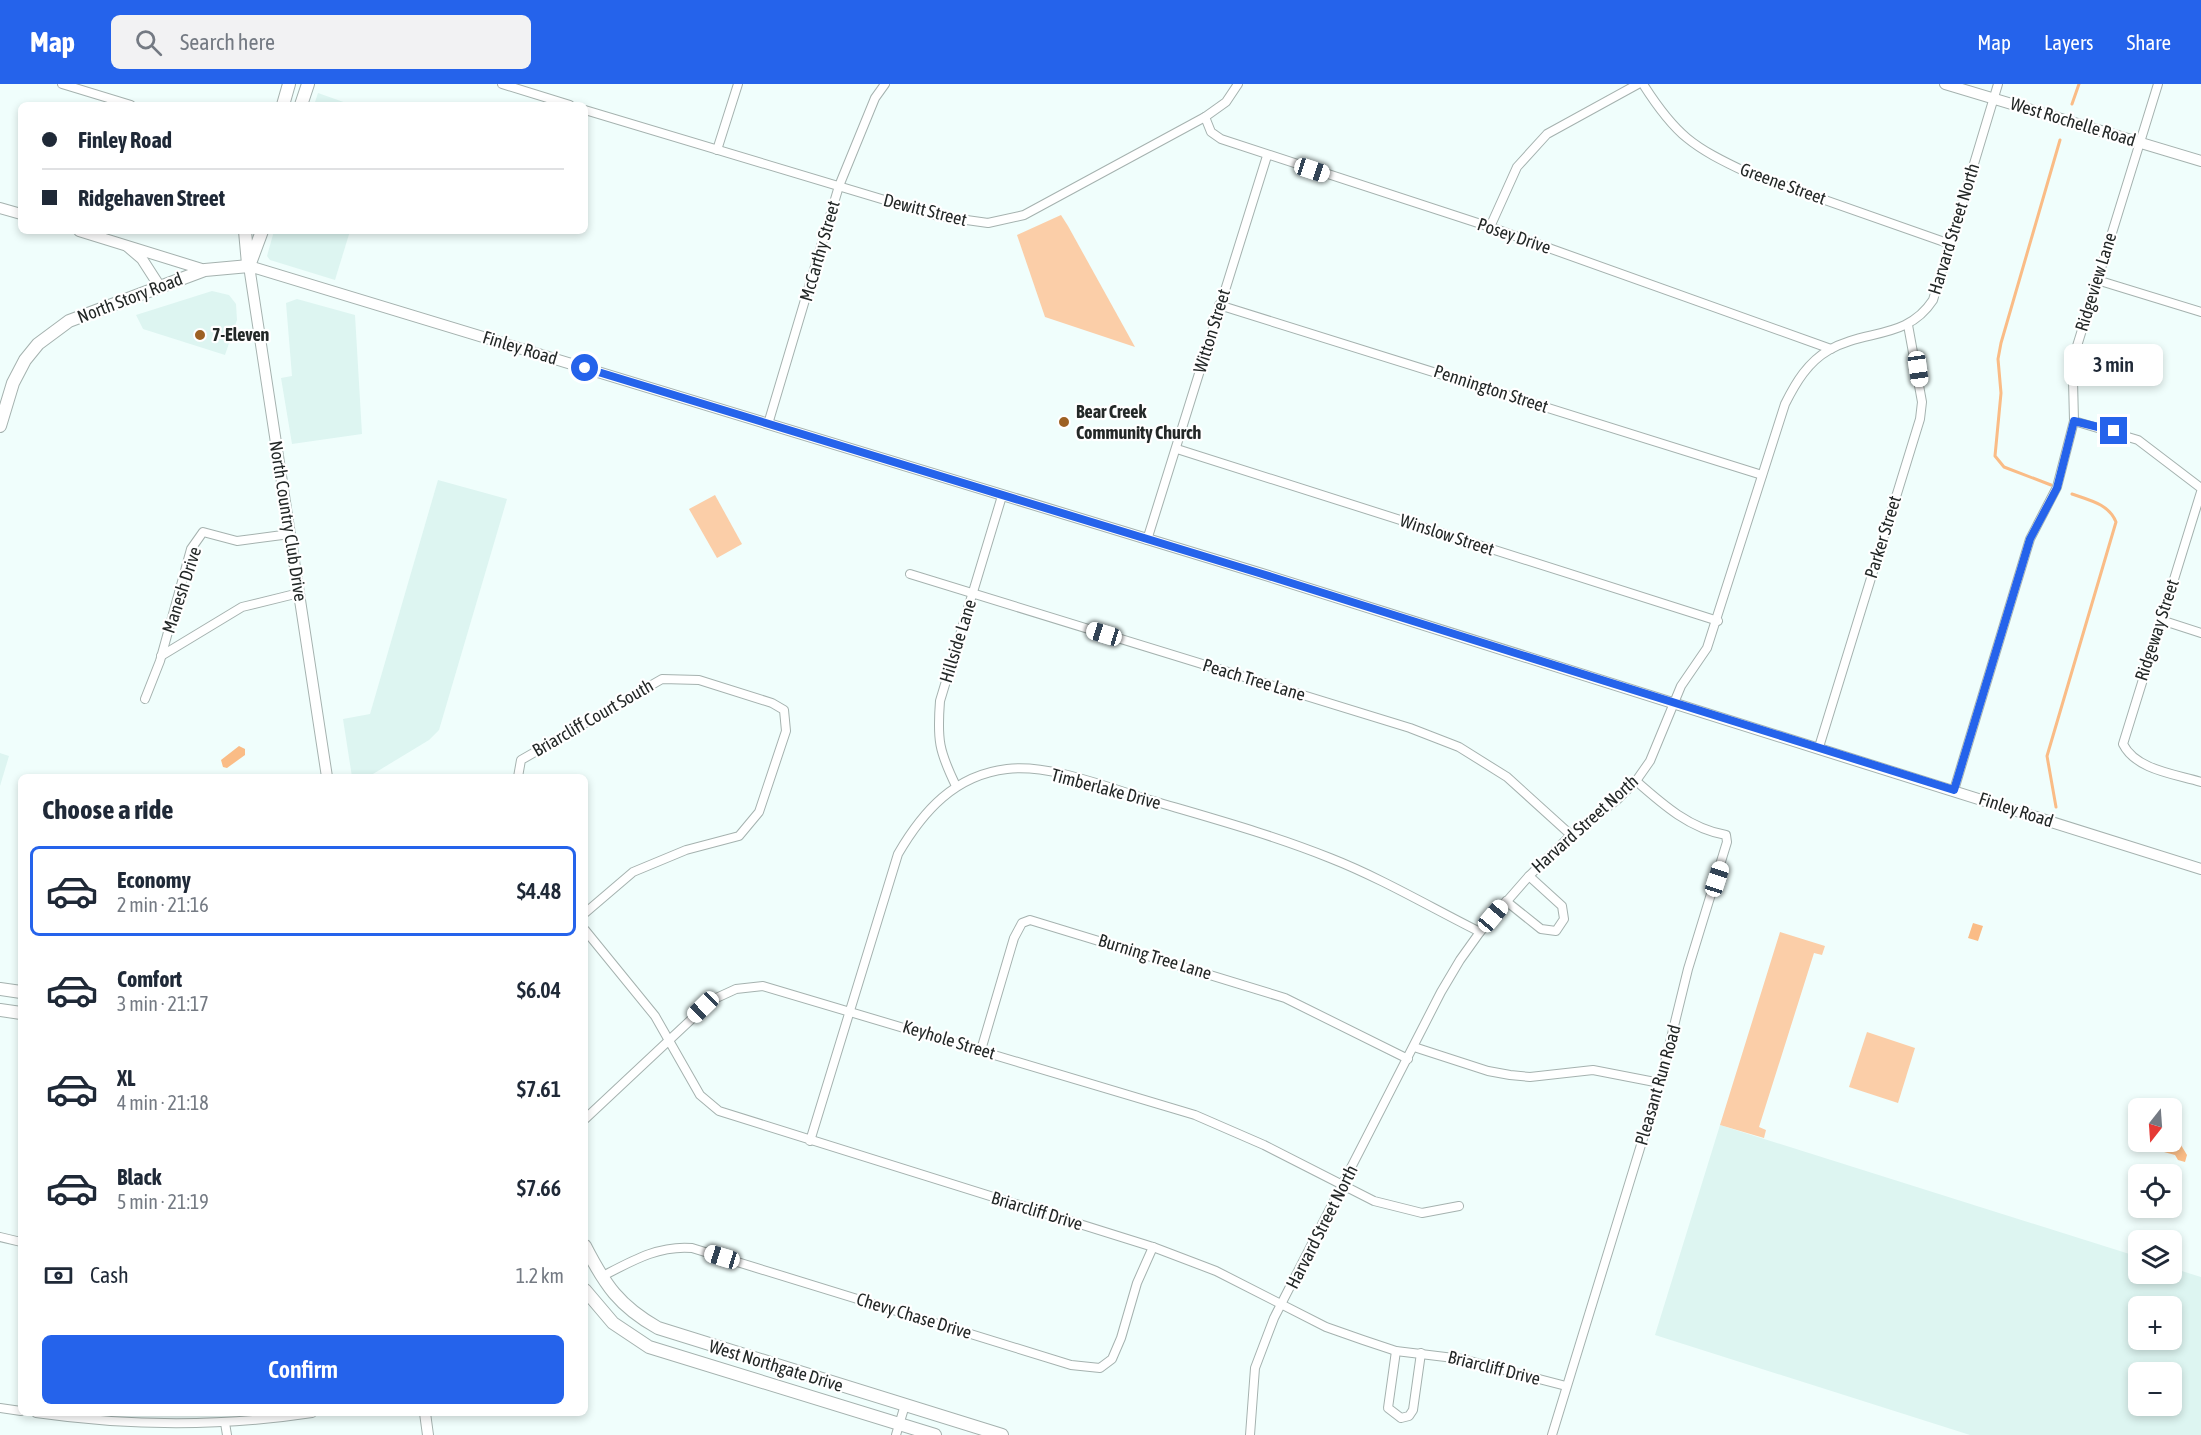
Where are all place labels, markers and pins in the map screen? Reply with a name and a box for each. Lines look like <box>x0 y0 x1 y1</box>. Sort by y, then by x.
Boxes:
place label: 7-Eleven <box>212 324 270 345</box>
marker: 7-Eleven <box>193 328 207 342</box>
place label: Bear Creek Community Church <box>1076 401 1202 443</box>
marker: Bear Creek Community Church <box>1057 415 1071 429</box>

